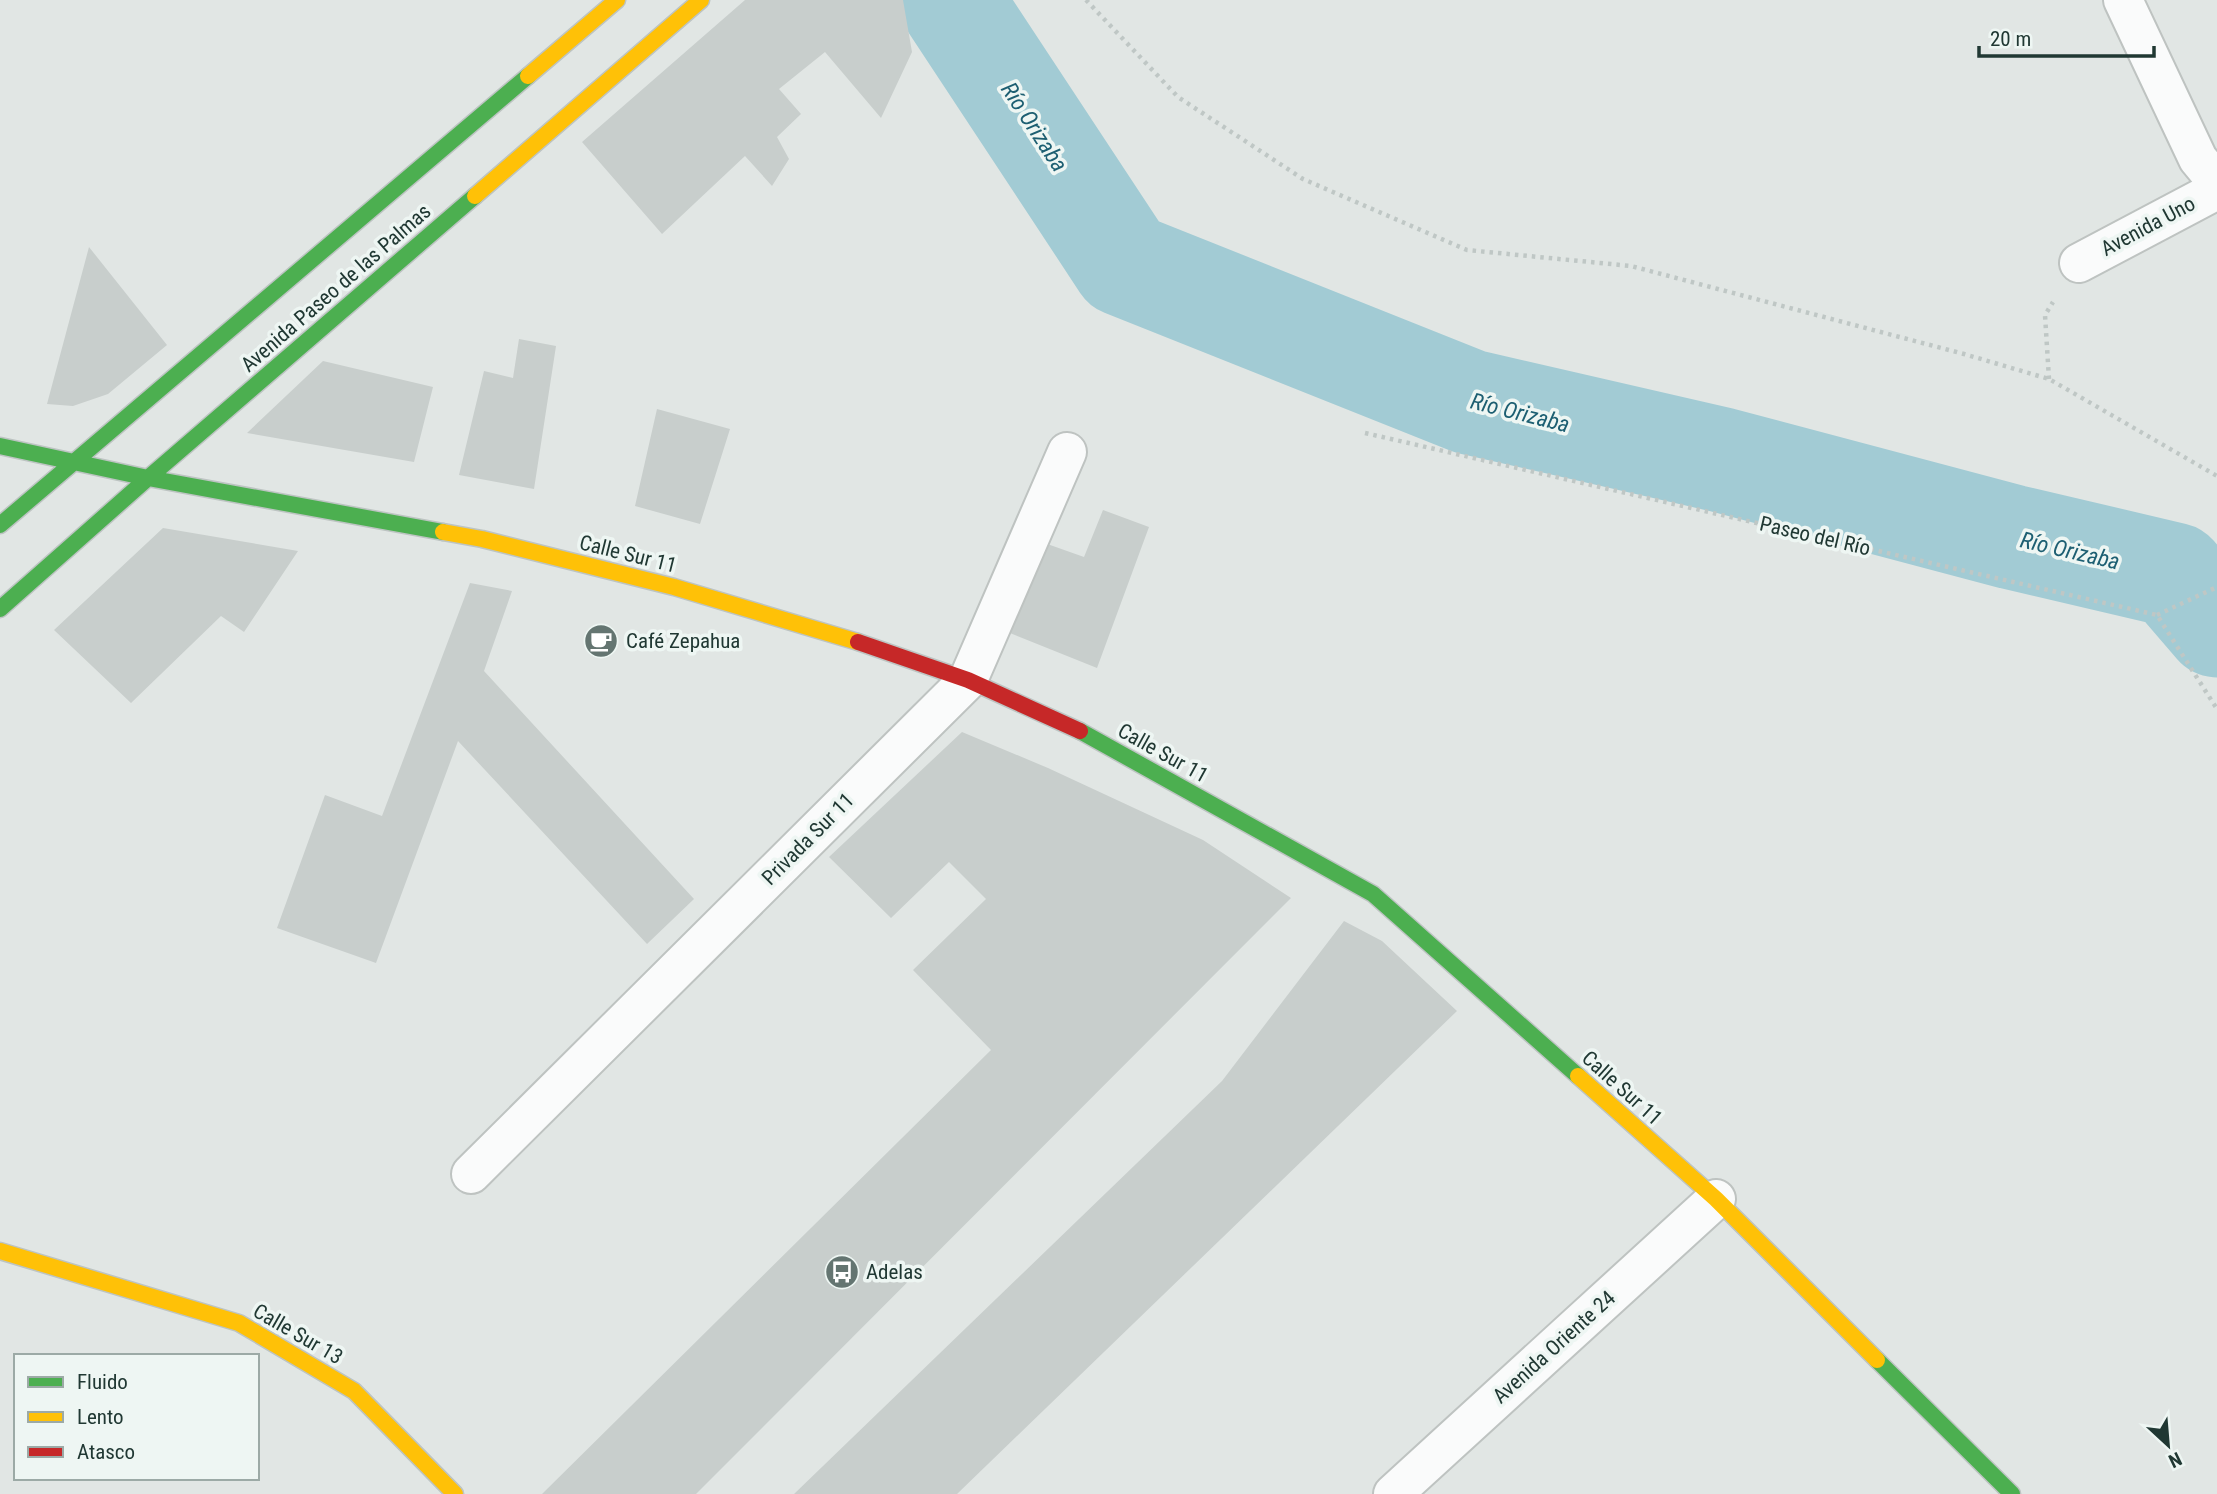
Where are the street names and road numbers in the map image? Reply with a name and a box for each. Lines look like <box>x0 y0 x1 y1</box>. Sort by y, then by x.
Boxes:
street label: Avenida Uno <box>2097 191 2199 261</box>
street label: Avenida Paseo de las Palmas <box>236 199 436 377</box>
street label: Paseo del Río <box>1757 512 1873 560</box>
street label: Calle Sur 11 <box>577 530 679 578</box>
street label: Calle Sur 11 <box>1114 718 1212 788</box>
street label: Privada Sur 11 <box>757 788 859 890</box>
street label: Calle Sur 11 <box>1577 1046 1667 1130</box>
street label: Avenida Oriente 24 <box>1488 1286 1620 1408</box>
street label: Calle Sur 13 <box>249 1299 347 1369</box>

